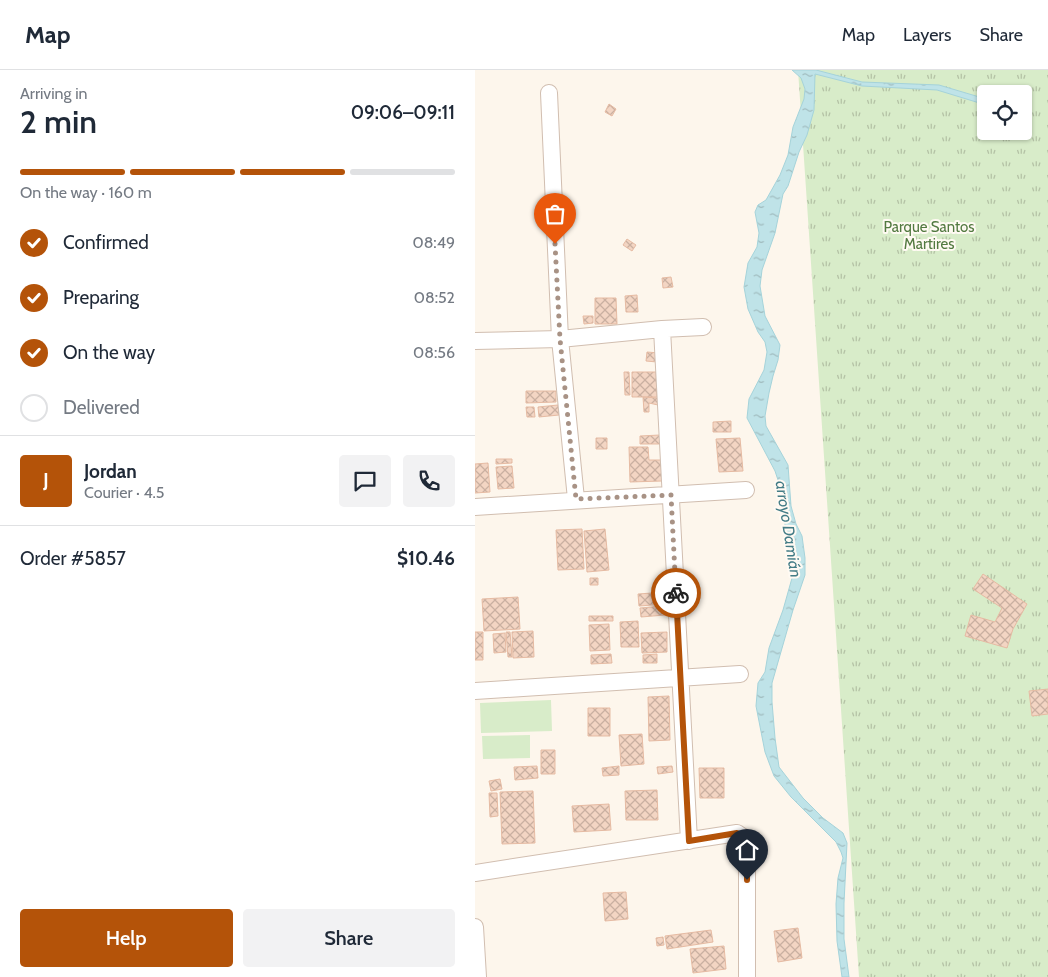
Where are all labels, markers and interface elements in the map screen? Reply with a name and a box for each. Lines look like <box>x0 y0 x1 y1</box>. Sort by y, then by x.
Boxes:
text: Map <box>25 20 71 49</box>
text: Map <box>842 24 875 46</box>
text: Layers <box>903 24 952 46</box>
text: Share <box>980 24 1023 46</box>
text: Arriving in <box>20 84 87 103</box>
map controls <box>977 85 1032 140</box>
button: locate <box>977 85 1032 140</box>
text: 09:06–09:11 <box>351 101 455 124</box>
text: 2 min <box>20 102 97 141</box>
text: On the way · 160 m <box>20 183 152 202</box>
pin <box>534 193 576 244</box>
icon: bag <box>541 200 569 228</box>
park label: Parque Santos Martires <box>883 218 975 253</box>
icon: check <box>20 229 48 257</box>
text: Confirmed <box>63 231 149 254</box>
text: 08:49 <box>412 233 455 252</box>
icon: check <box>20 284 48 312</box>
text: Preparing <box>63 286 139 309</box>
text: 08:52 <box>414 288 455 307</box>
icon: check <box>20 339 48 367</box>
text: On the way <box>63 341 155 364</box>
text: 08:56 <box>413 343 455 362</box>
text: Delivered <box>63 396 140 419</box>
button: chat <box>339 455 391 507</box>
button: phone <box>403 455 455 507</box>
text: Jordan <box>84 460 137 483</box>
text: J <box>43 469 49 492</box>
water label: arroyo Damián <box>771 479 806 579</box>
text: Courier · 4.5 <box>84 483 165 502</box>
text: Order #5857 <box>20 547 126 570</box>
text: $10.46 <box>397 547 455 570</box>
courier <box>651 568 701 618</box>
icon: bike <box>662 579 690 607</box>
pin <box>726 829 768 880</box>
icon: home <box>733 836 761 864</box>
button: Help <box>20 909 233 967</box>
button: Share <box>243 909 455 967</box>

